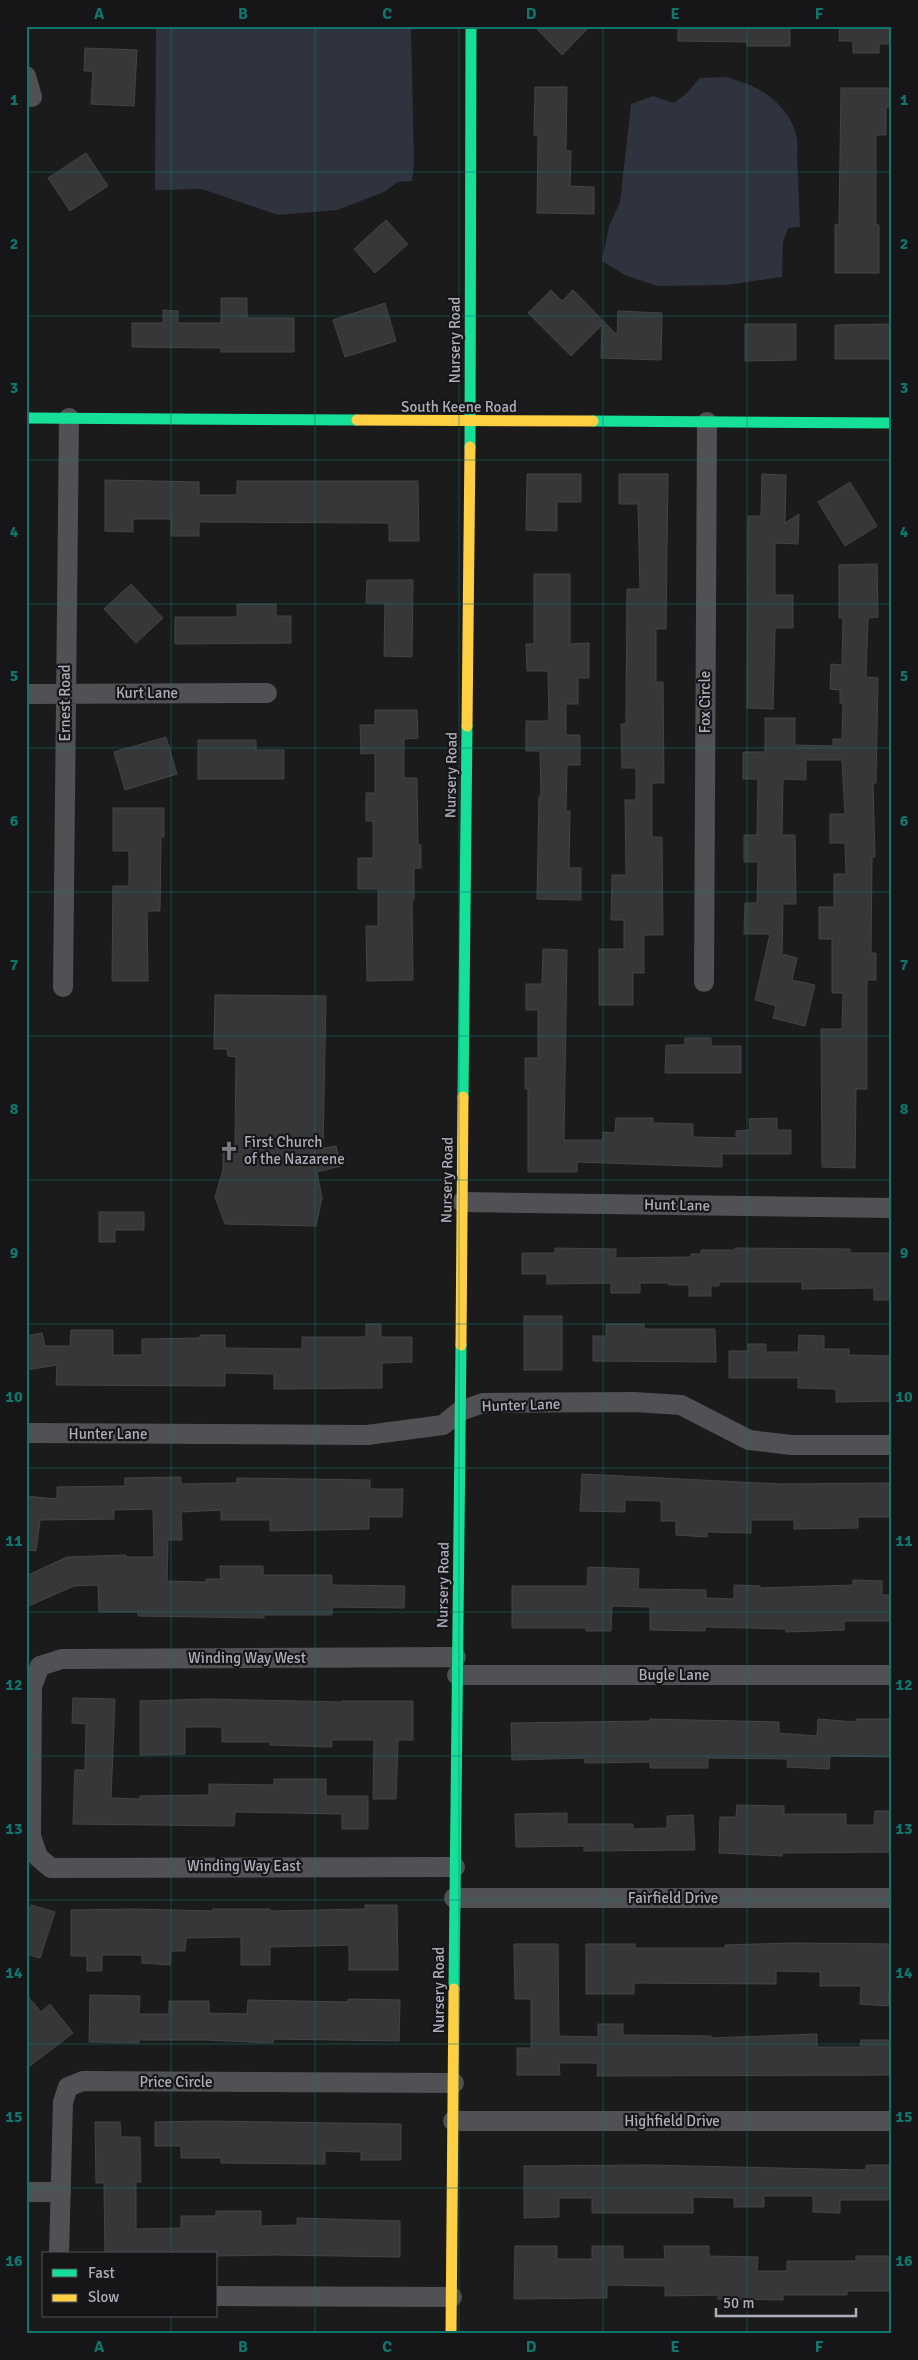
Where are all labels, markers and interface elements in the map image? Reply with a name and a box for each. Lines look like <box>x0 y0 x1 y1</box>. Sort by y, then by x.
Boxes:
text: A <box>94 4 105 24</box>
text: B <box>238 4 248 24</box>
text: C <box>382 4 392 24</box>
text: D <box>526 4 537 24</box>
text: E <box>670 4 680 24</box>
text: F <box>815 4 824 24</box>
text: 1 <box>10 90 19 110</box>
text: 1 <box>900 90 909 110</box>
text: 2 <box>10 234 18 254</box>
text: 2 <box>900 234 908 254</box>
street label: Nursery Road <box>446 297 464 383</box>
text: 3 <box>10 378 18 398</box>
text: 3 <box>900 378 908 398</box>
street label: South Keene Road <box>401 398 517 416</box>
text: 4 <box>10 522 19 542</box>
text: 4 <box>900 522 909 542</box>
street label: Ernest Road <box>56 664 74 741</box>
text: 5 <box>10 666 18 686</box>
text: 5 <box>900 666 908 686</box>
street label: Fox Circle <box>696 671 714 733</box>
street label: Kurt Lane <box>116 684 178 702</box>
street label: Nursery Road <box>441 732 461 818</box>
text: 6 <box>10 811 19 831</box>
text: 6 <box>900 811 909 831</box>
text: 7 <box>10 955 19 975</box>
text: 7 <box>900 955 909 975</box>
text: 8 <box>10 1099 19 1119</box>
text: 8 <box>900 1099 909 1119</box>
place label: First Church of the Nazarene <box>244 1133 345 1168</box>
street label: Nursery Road <box>437 1137 457 1223</box>
church icon: First Church of the Nazarene <box>218 1140 240 1162</box>
street label: Hunt Lane <box>644 1195 710 1215</box>
text: 9 <box>10 1243 19 1263</box>
text: 9 <box>900 1243 909 1263</box>
text: 10 <box>5 1387 23 1407</box>
text: 10 <box>895 1387 913 1407</box>
street label: Hunter Lane <box>481 1395 561 1415</box>
street label: Hunter Lane <box>69 1425 147 1443</box>
text: 11 <box>5 1531 23 1551</box>
text: 11 <box>895 1531 913 1551</box>
street label: Nursery Road <box>433 1542 453 1628</box>
street label: Winding Way West <box>188 1649 306 1667</box>
street label: Bugle Lane <box>638 1666 710 1684</box>
text: 12 <box>5 1675 23 1695</box>
text: 12 <box>895 1675 913 1695</box>
text: 13 <box>5 1819 23 1839</box>
text: 13 <box>895 1819 913 1839</box>
street label: Winding Way East <box>187 1857 301 1875</box>
street label: Fairfield Drive <box>628 1889 718 1907</box>
street label: Nursery Road <box>430 1947 448 2033</box>
text: 14 <box>5 1963 23 1983</box>
text: 14 <box>895 1963 913 1983</box>
street label: Price Circle <box>139 2073 213 2091</box>
text: 15 <box>5 2107 23 2127</box>
text: 15 <box>895 2107 913 2127</box>
street label: Highfield Drive <box>624 2112 720 2130</box>
text: 16 <box>5 2251 23 2271</box>
text: 16 <box>895 2251 913 2271</box>
legend <box>42 2252 218 2318</box>
text: Fast <box>88 2264 115 2282</box>
scale bar <box>716 2285 856 2317</box>
text: Slow <box>88 2288 119 2306</box>
text: 50 m <box>723 2294 754 2312</box>
text: A <box>94 2337 105 2357</box>
text: B <box>238 2337 248 2357</box>
text: C <box>382 2337 392 2357</box>
text: D <box>526 2337 537 2357</box>
text: E <box>670 2337 680 2357</box>
text: F <box>815 2337 824 2357</box>

